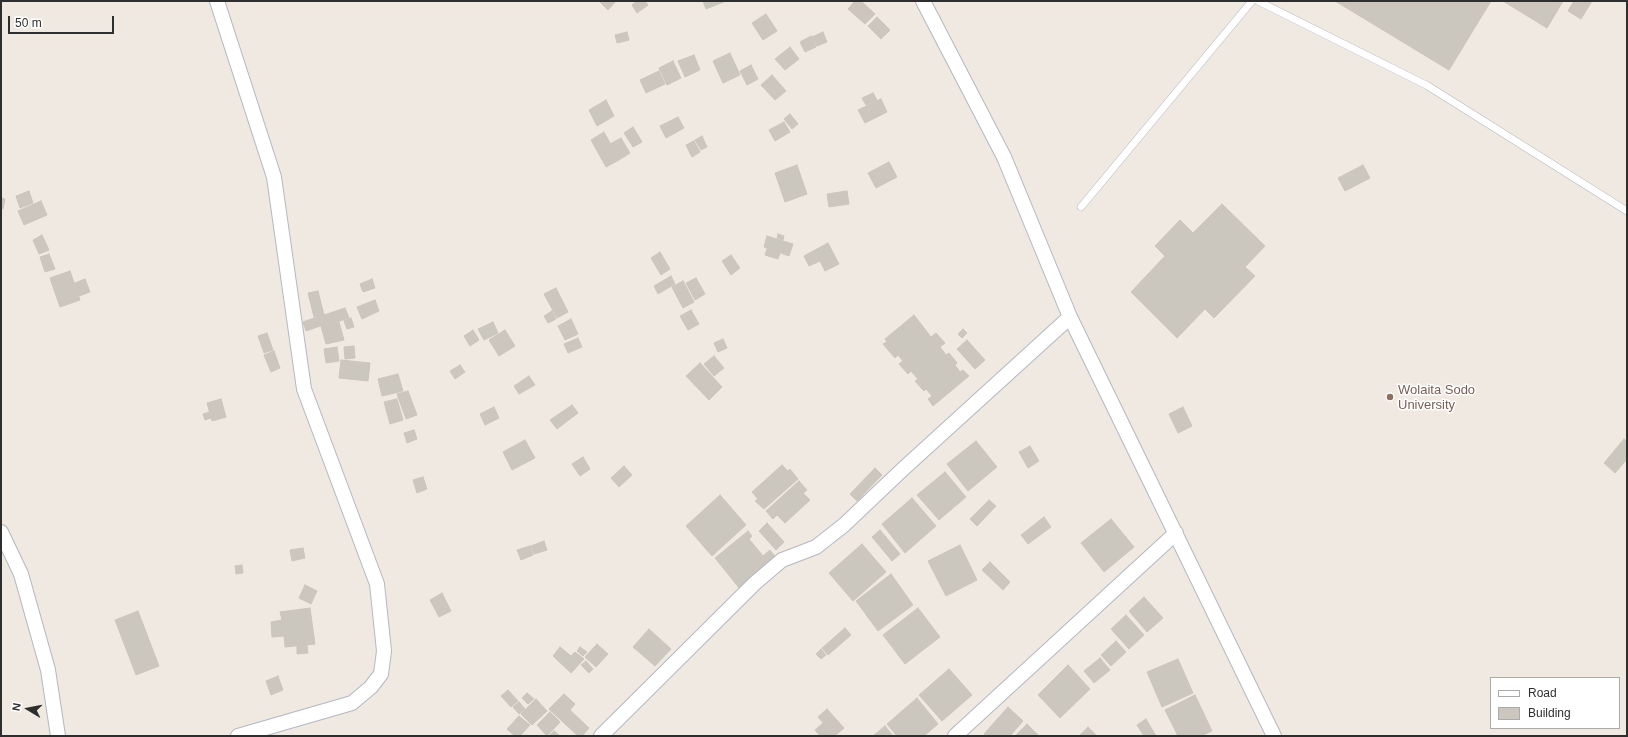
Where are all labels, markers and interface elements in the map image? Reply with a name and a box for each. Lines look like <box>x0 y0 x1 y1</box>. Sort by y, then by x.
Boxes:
scale bar <box>10 8 116 34</box>
text: 50 m <box>15 16 42 30</box>
place label: Wolaita Sodo University <box>1398 382 1475 413</box>
marker: Wolaita Sodo University <box>1385 392 1395 402</box>
legend <box>1490 677 1620 729</box>
text: Road <box>1528 686 1557 700</box>
north arrow <box>8 689 48 729</box>
text: N <box>10 702 23 712</box>
text: Building <box>1528 706 1571 720</box>

